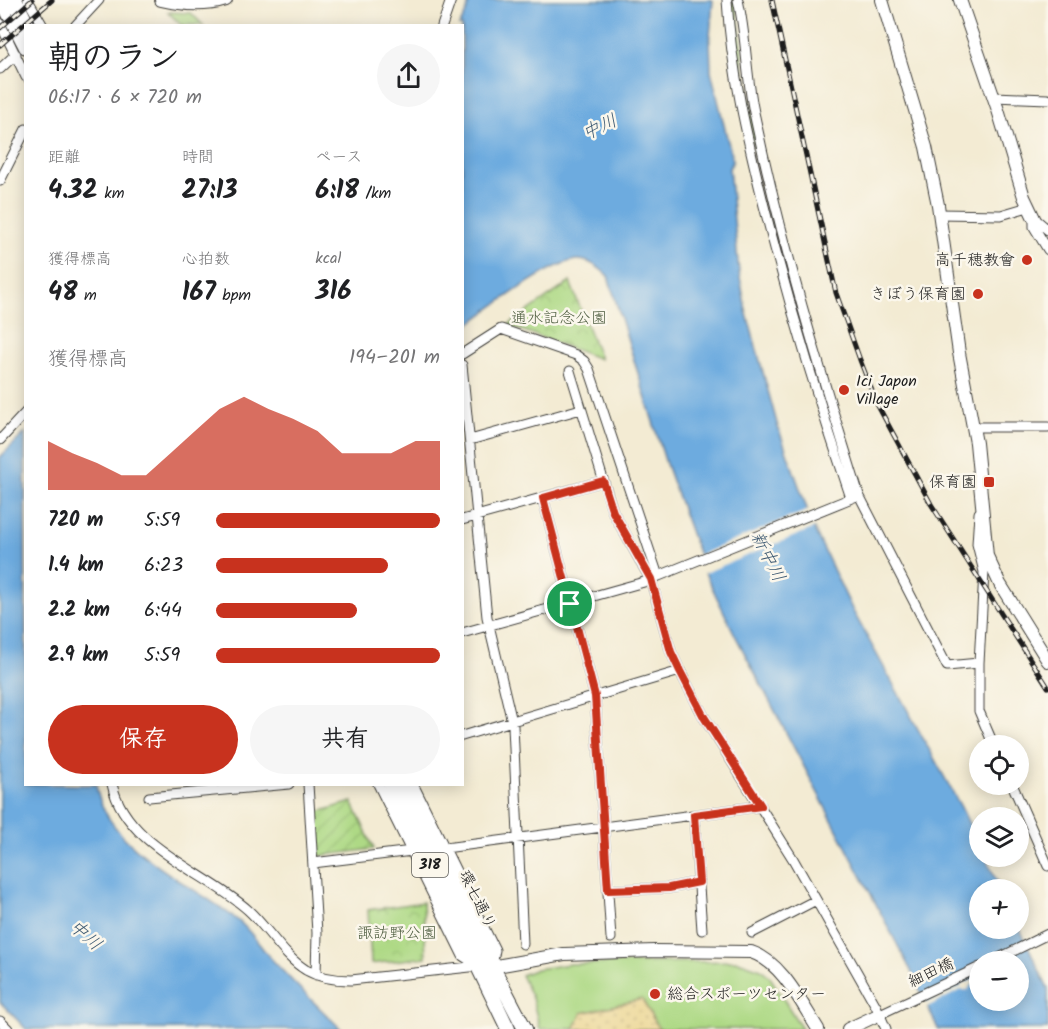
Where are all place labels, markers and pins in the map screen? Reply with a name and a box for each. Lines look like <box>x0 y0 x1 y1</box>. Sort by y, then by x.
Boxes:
place label: 高千穂教會 <box>935 248 1015 273</box>
marker: 高千穂教會 <box>1020 253 1034 267</box>
place label: きぼう保育園 <box>870 282 966 307</box>
marker: きぼう保育園 <box>971 287 985 301</box>
place label: Ici Japon Village <box>856 369 917 412</box>
marker: Ici Japon Village <box>837 383 851 397</box>
place label: 保育園 <box>929 470 977 495</box>
marker: 保育園 <box>982 475 996 489</box>
pin <box>544 578 595 629</box>
place label: 総合スポーツセンター <box>667 982 826 1007</box>
marker: 総合スポーツセンター <box>648 987 662 1001</box>

